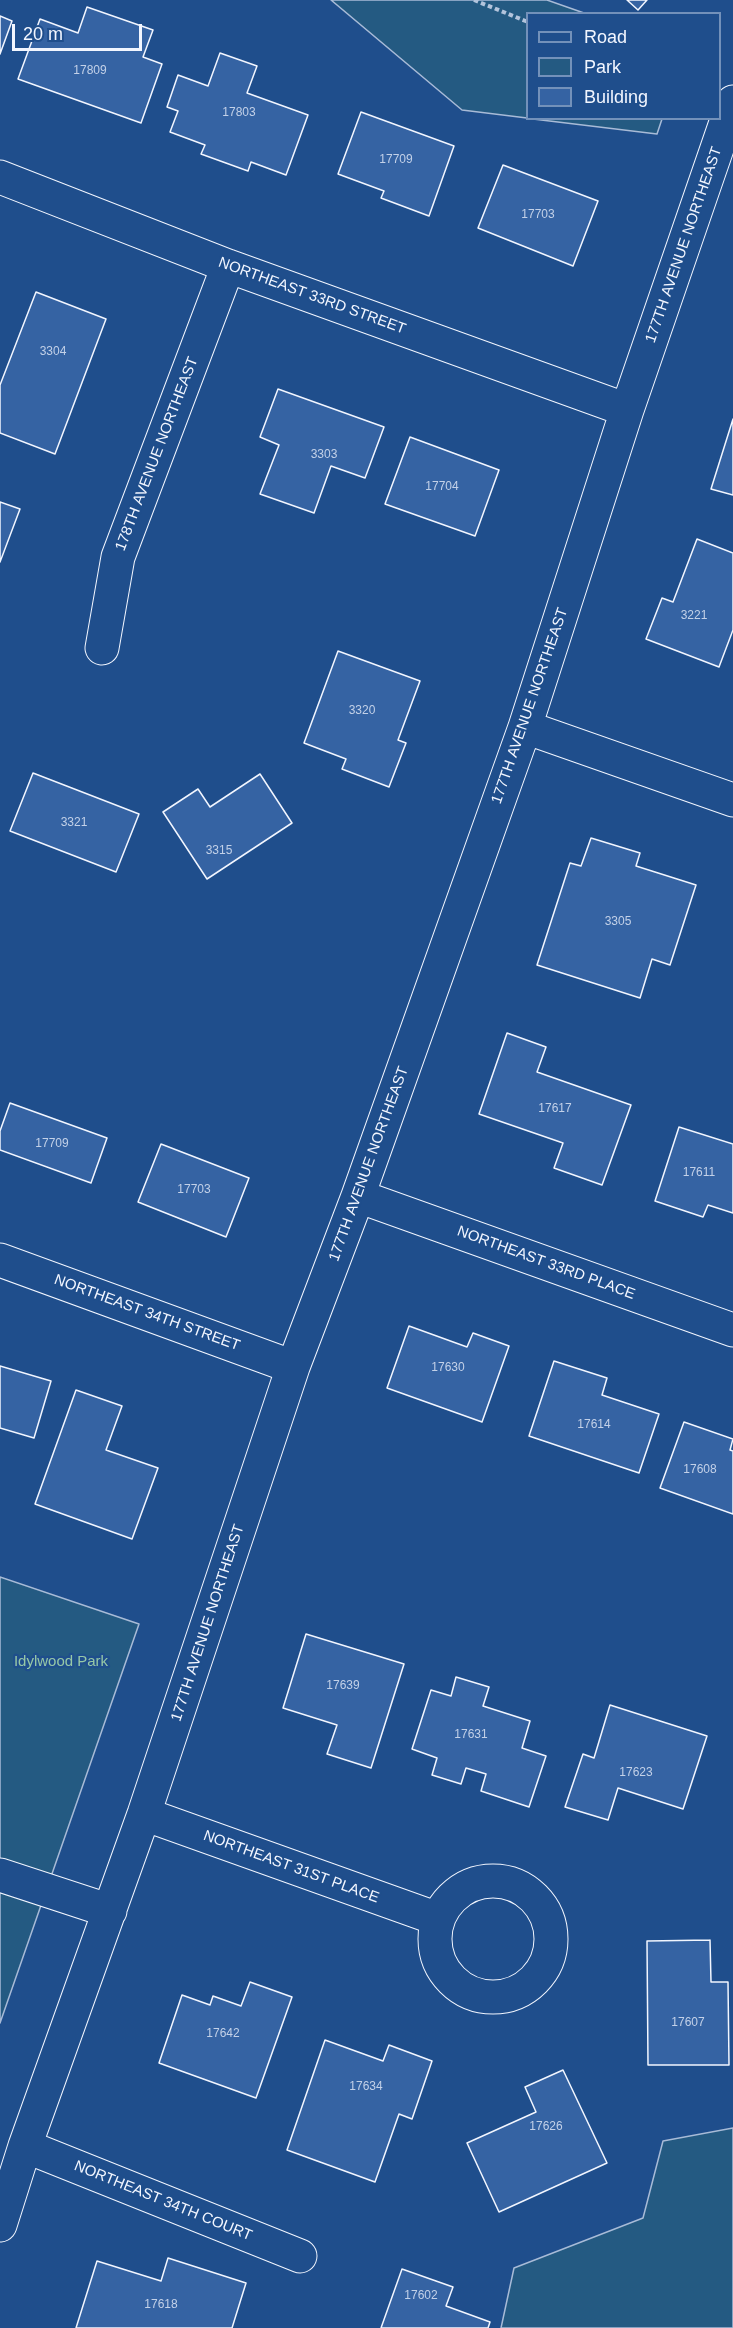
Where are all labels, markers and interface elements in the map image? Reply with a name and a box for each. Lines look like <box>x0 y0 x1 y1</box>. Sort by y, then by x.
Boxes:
scale bar <box>15 12 146 50</box>
legend <box>526 12 721 120</box>
text: 20 m <box>23 24 63 44</box>
text: Road <box>584 27 627 47</box>
text: Park <box>584 57 621 77</box>
house number: 17809 <box>73 64 107 78</box>
text: Building <box>584 87 648 107</box>
house number: 17803 <box>222 106 256 120</box>
street label: 177TH AVENUE NORTHEAST <box>642 145 726 345</box>
house number: 17709 <box>379 153 413 167</box>
house number: 17703 <box>521 208 555 222</box>
street label: NORTHEAST 33RD STREET <box>216 254 408 338</box>
house number: 3304 <box>40 345 66 359</box>
street label: 178TH AVENUE NORTHEAST <box>112 355 202 553</box>
house number: 3303 <box>311 448 337 462</box>
house number: 17704 <box>425 480 459 494</box>
street label: 177TH AVENUE NORTHEAST <box>488 606 572 806</box>
house number: 3221 <box>681 609 707 623</box>
house number: 3320 <box>349 704 375 718</box>
house number: 3321 <box>61 816 87 830</box>
house number: 3315 <box>206 844 232 858</box>
house number: 3305 <box>605 915 631 929</box>
street label: 177TH AVENUE NORTHEAST <box>325 1064 413 1264</box>
house number: 17617 <box>538 1102 572 1116</box>
house number: 17709 <box>35 1137 69 1151</box>
house number: 17611 <box>683 1166 715 1180</box>
house number: 17703 <box>177 1183 211 1197</box>
street label: NORTHEAST 33RD PLACE <box>455 1222 637 1304</box>
street label: NORTHEAST 34TH STREET <box>52 1271 242 1355</box>
house number: 17630 <box>431 1361 465 1375</box>
house number: 17614 <box>577 1418 611 1432</box>
house number: 17608 <box>683 1463 717 1477</box>
street label: 177TH AVENUE NORTHEAST <box>168 1522 248 1724</box>
park label: Idylwood Park <box>14 1653 108 1671</box>
house number: 17639 <box>326 1679 360 1693</box>
house number: 17631 <box>454 1728 488 1742</box>
house number: 17623 <box>619 1766 653 1780</box>
street label: NORTHEAST 31ST PLACE <box>201 1827 381 1907</box>
house number: 17607 <box>671 2016 705 2030</box>
house number: 17642 <box>206 2027 240 2041</box>
house number: 17634 <box>349 2080 383 2094</box>
house number: 17626 <box>529 2120 563 2134</box>
street label: NORTHEAST 34TH COURT <box>71 2157 255 2245</box>
house number: 17602 <box>404 2289 438 2303</box>
house number: 17618 <box>144 2298 178 2312</box>

